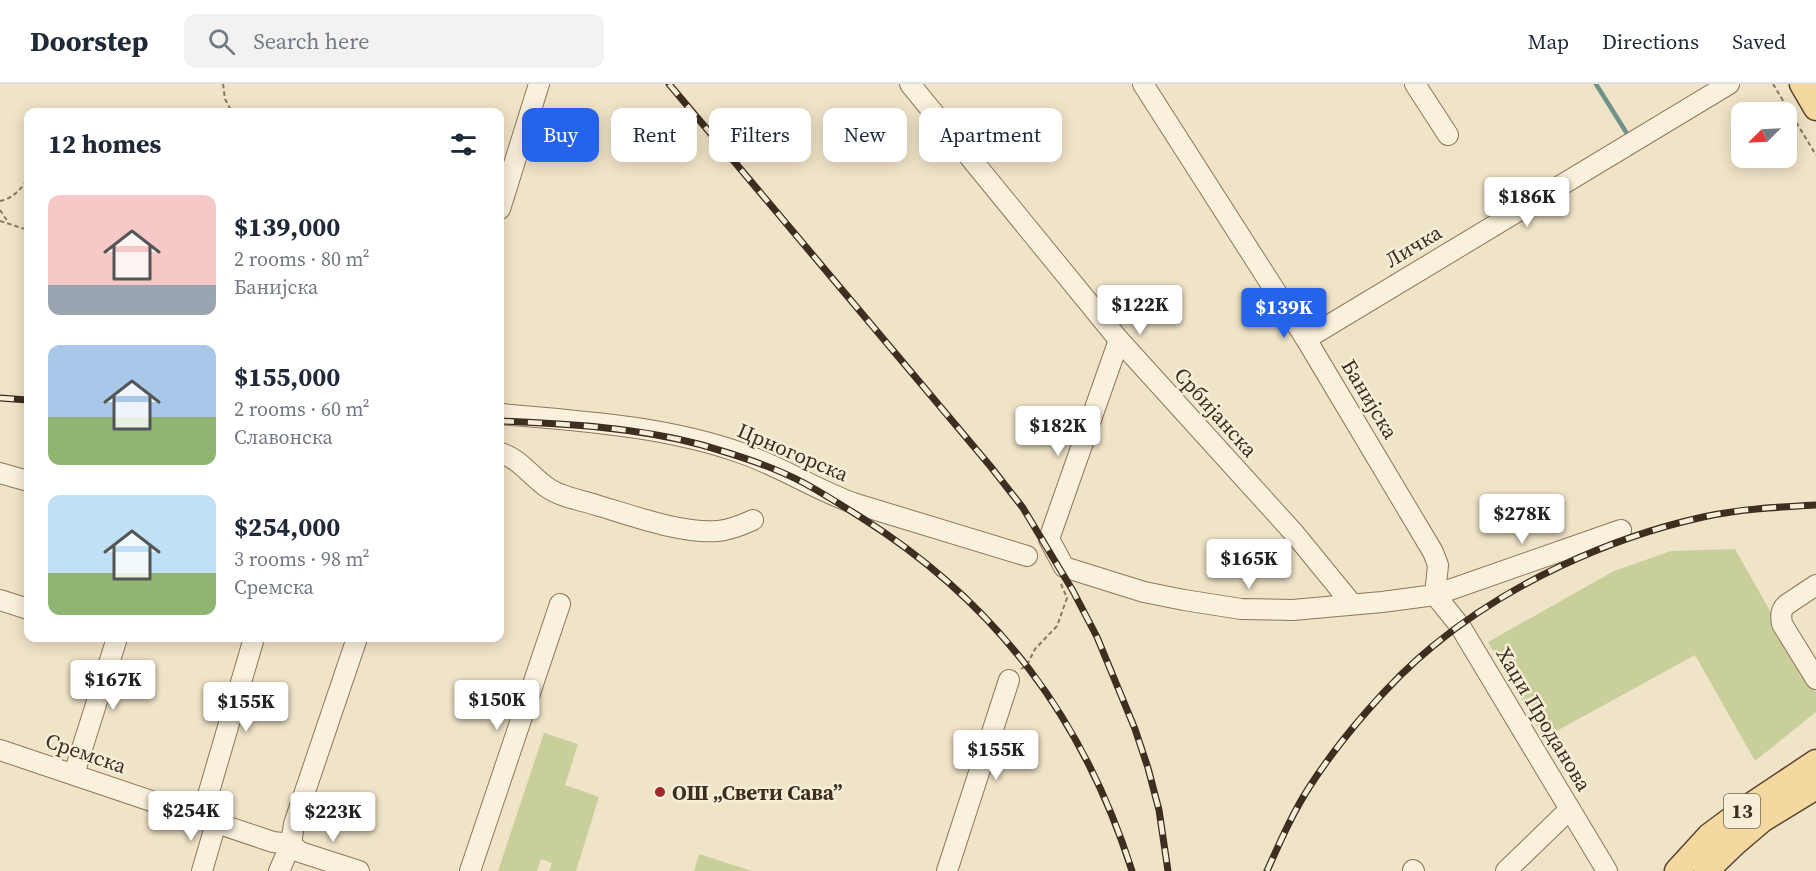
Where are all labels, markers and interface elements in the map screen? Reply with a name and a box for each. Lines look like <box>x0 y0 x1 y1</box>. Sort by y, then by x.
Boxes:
search box <box>184 14 604 68</box>
text: Doorstep <box>30 22 148 60</box>
icon: search <box>205 25 238 58</box>
text: Search here <box>253 26 369 56</box>
text: Map <box>1528 27 1569 56</box>
text: Directions <box>1602 27 1699 56</box>
text: Saved <box>1732 27 1786 56</box>
north arrow <box>1731 102 1797 168</box>
map controls <box>1731 102 1797 168</box>
chip: Buy <box>522 108 599 162</box>
chip: Rent <box>611 108 697 162</box>
chip: Filters <box>709 108 811 162</box>
chip: New <box>823 108 907 162</box>
chip: Apartment <box>919 108 1062 162</box>
text: 12 homes <box>48 126 161 162</box>
icon: filters <box>447 128 480 161</box>
pin: $186K <box>1485 177 1569 228</box>
text: $186K <box>1498 182 1556 210</box>
text: $139,000 <box>234 209 340 245</box>
street label: Личка <box>1379 218 1447 274</box>
icon: home <box>96 219 168 291</box>
text: 2 rooms · 80 m² <box>234 245 370 273</box>
text: Банијска <box>234 273 318 301</box>
pin: $122K <box>1098 285 1182 336</box>
pin: $139K <box>1242 288 1326 339</box>
text: $122K <box>1111 290 1169 318</box>
text: $139K <box>1255 293 1313 321</box>
street label: Банијска <box>1335 354 1405 445</box>
text: $155,000 <box>234 359 340 395</box>
street label: Србијанска <box>1168 361 1264 463</box>
icon: home <box>96 369 168 441</box>
text: 2 rooms · 60 m² <box>234 395 370 423</box>
pin: $182K <box>1016 406 1100 457</box>
text: $182K <box>1029 411 1087 439</box>
street label: Црногорска <box>733 416 853 489</box>
text: Славонска <box>234 423 333 451</box>
pin: $278K <box>1480 494 1564 545</box>
text: $278K <box>1493 499 1551 527</box>
text: $254,000 <box>234 509 340 545</box>
icon: home <box>96 519 168 591</box>
pin: $165K <box>1207 539 1291 590</box>
text: $165K <box>1220 544 1278 572</box>
text: 3 rooms · 98 m² <box>234 545 370 573</box>
text: Сремска <box>234 573 314 601</box>
street label: Хаџи Проданова <box>1489 641 1599 797</box>
pin: $167K <box>71 660 155 711</box>
text: $167K <box>84 665 142 693</box>
pin: $150K <box>455 680 539 731</box>
pin: $155K <box>204 682 288 733</box>
text: $150K <box>468 685 526 713</box>
text: $155K <box>217 687 275 715</box>
street label: Сремска <box>42 726 131 780</box>
pin: $155K <box>954 730 1038 781</box>
text: $155K <box>967 735 1025 763</box>
place label: ОШ „Свети Сава” <box>672 778 842 807</box>
marker: ОШ „Свети Сава” <box>653 785 667 799</box>
pin: $254K <box>149 791 233 842</box>
pin: $223K <box>291 792 375 843</box>
road number: 13 <box>1724 794 1760 828</box>
text: $254K <box>162 796 220 824</box>
text: $223K <box>304 797 362 825</box>

